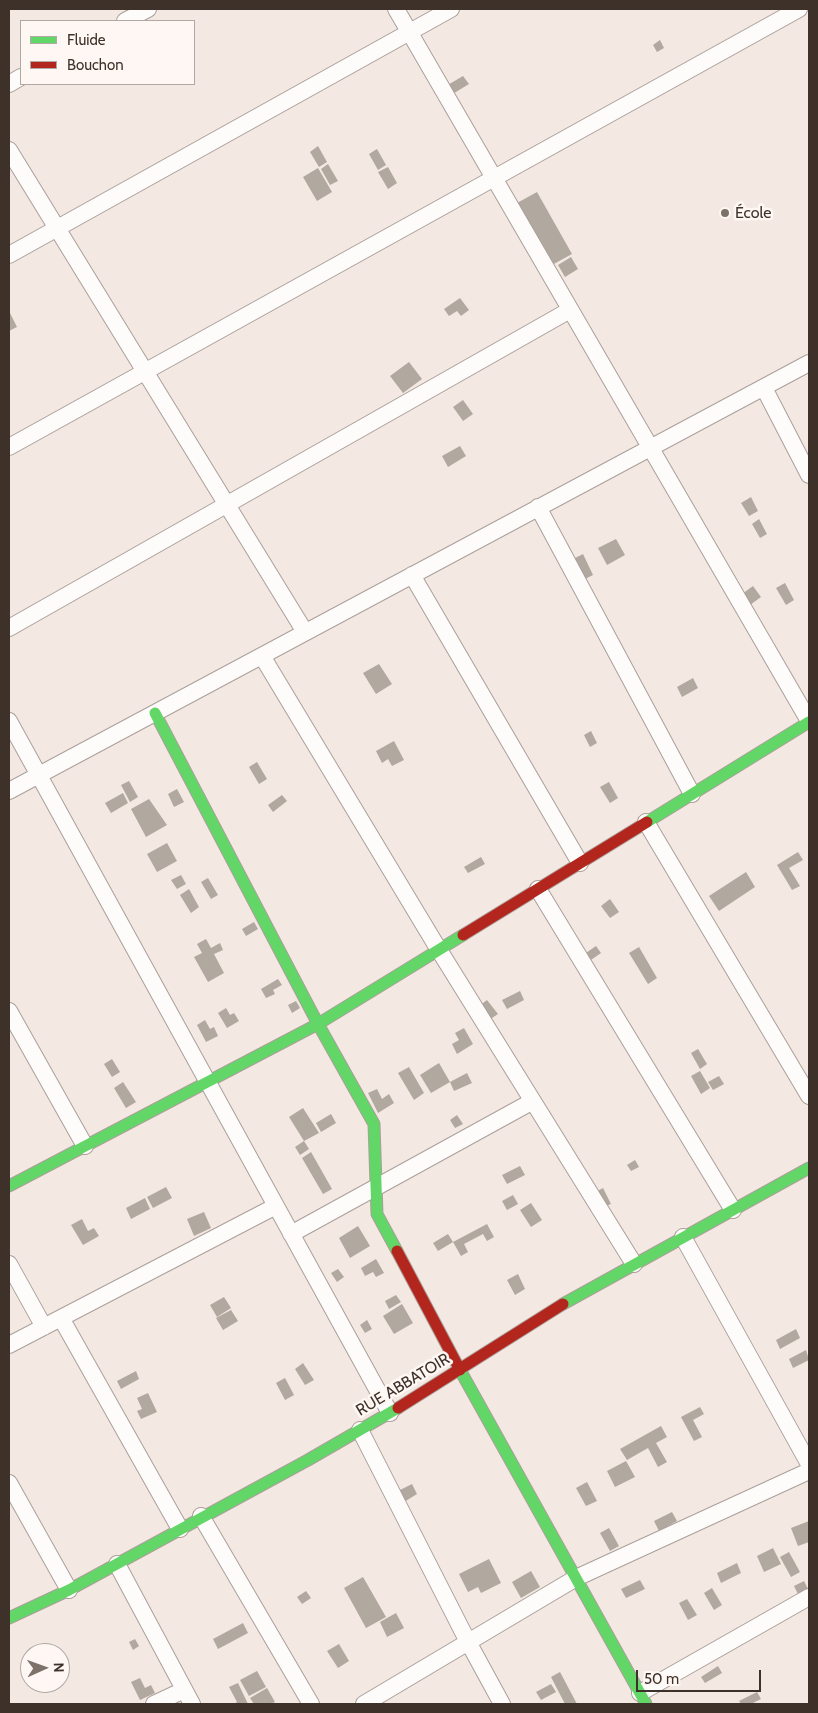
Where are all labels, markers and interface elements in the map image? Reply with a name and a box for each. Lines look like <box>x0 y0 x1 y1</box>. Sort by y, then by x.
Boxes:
legend <box>20 20 195 85</box>
text: Fluide <box>67 31 105 49</box>
text: Bouchon <box>67 56 124 74</box>
place label: École <box>735 203 771 223</box>
marker: École <box>719 207 731 219</box>
street label: RUE ABBATOIR <box>353 1350 453 1420</box>
north arrow <box>20 1643 70 1693</box>
scale bar <box>638 1660 763 1692</box>
text: N <box>50 1662 68 1673</box>
text: 50 m <box>644 1670 679 1688</box>

